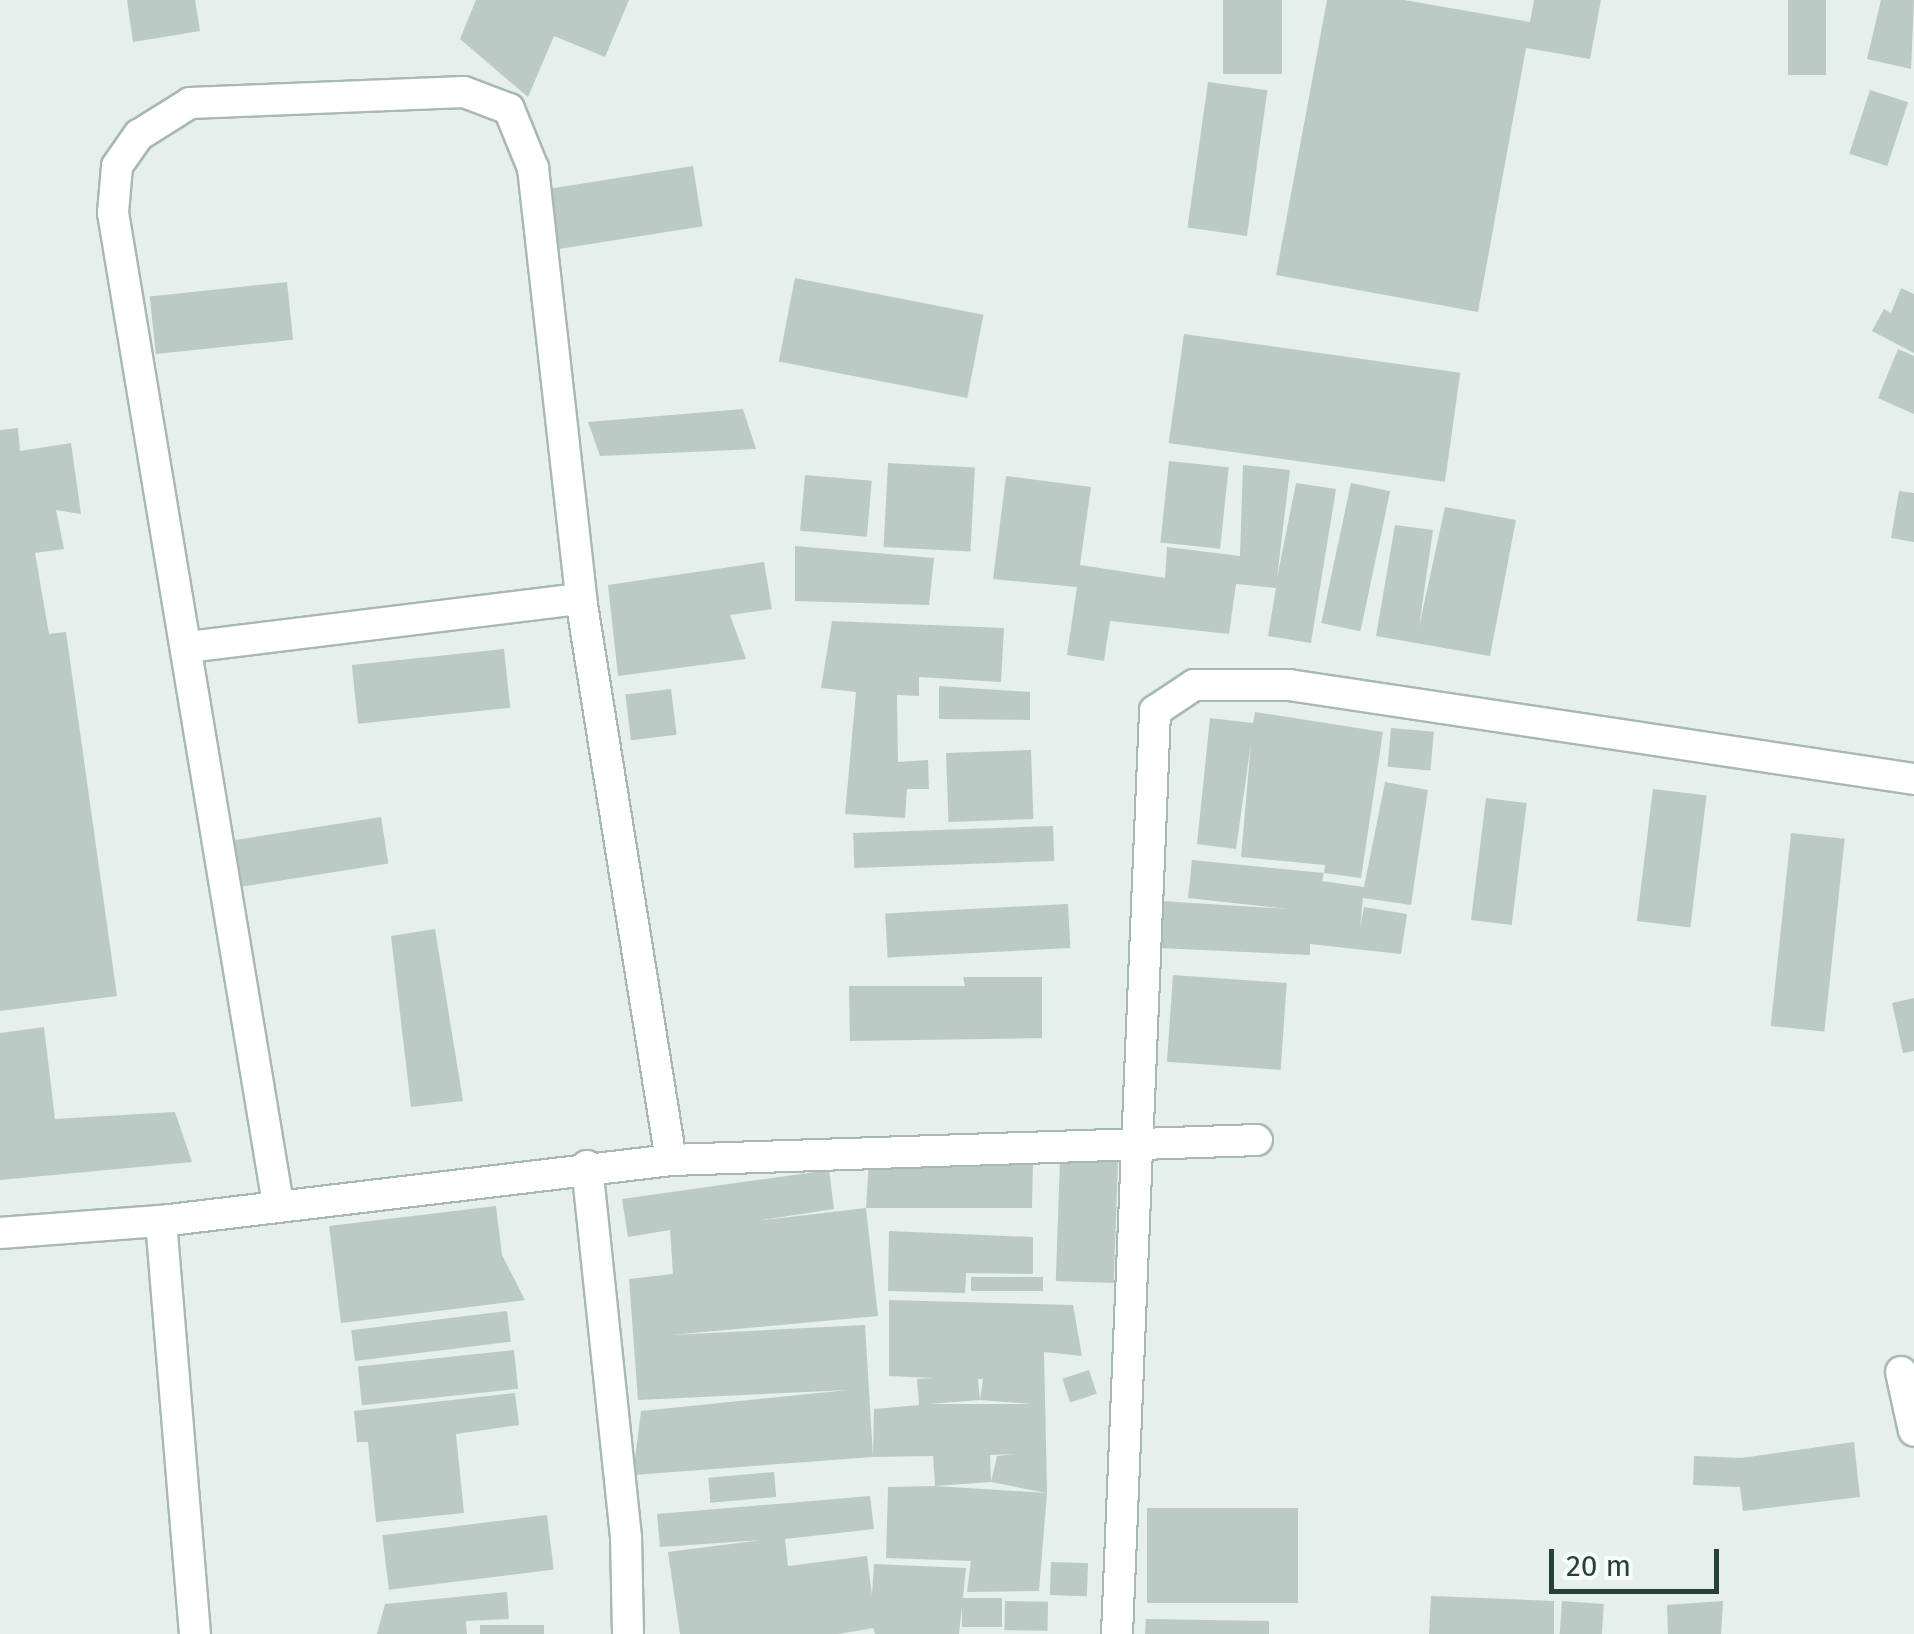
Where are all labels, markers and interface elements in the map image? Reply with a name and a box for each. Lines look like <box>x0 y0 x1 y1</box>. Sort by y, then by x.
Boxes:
scale bar <box>1554 1529 1724 1591</box>
text: 20 m <box>1566 1548 1631 1584</box>

